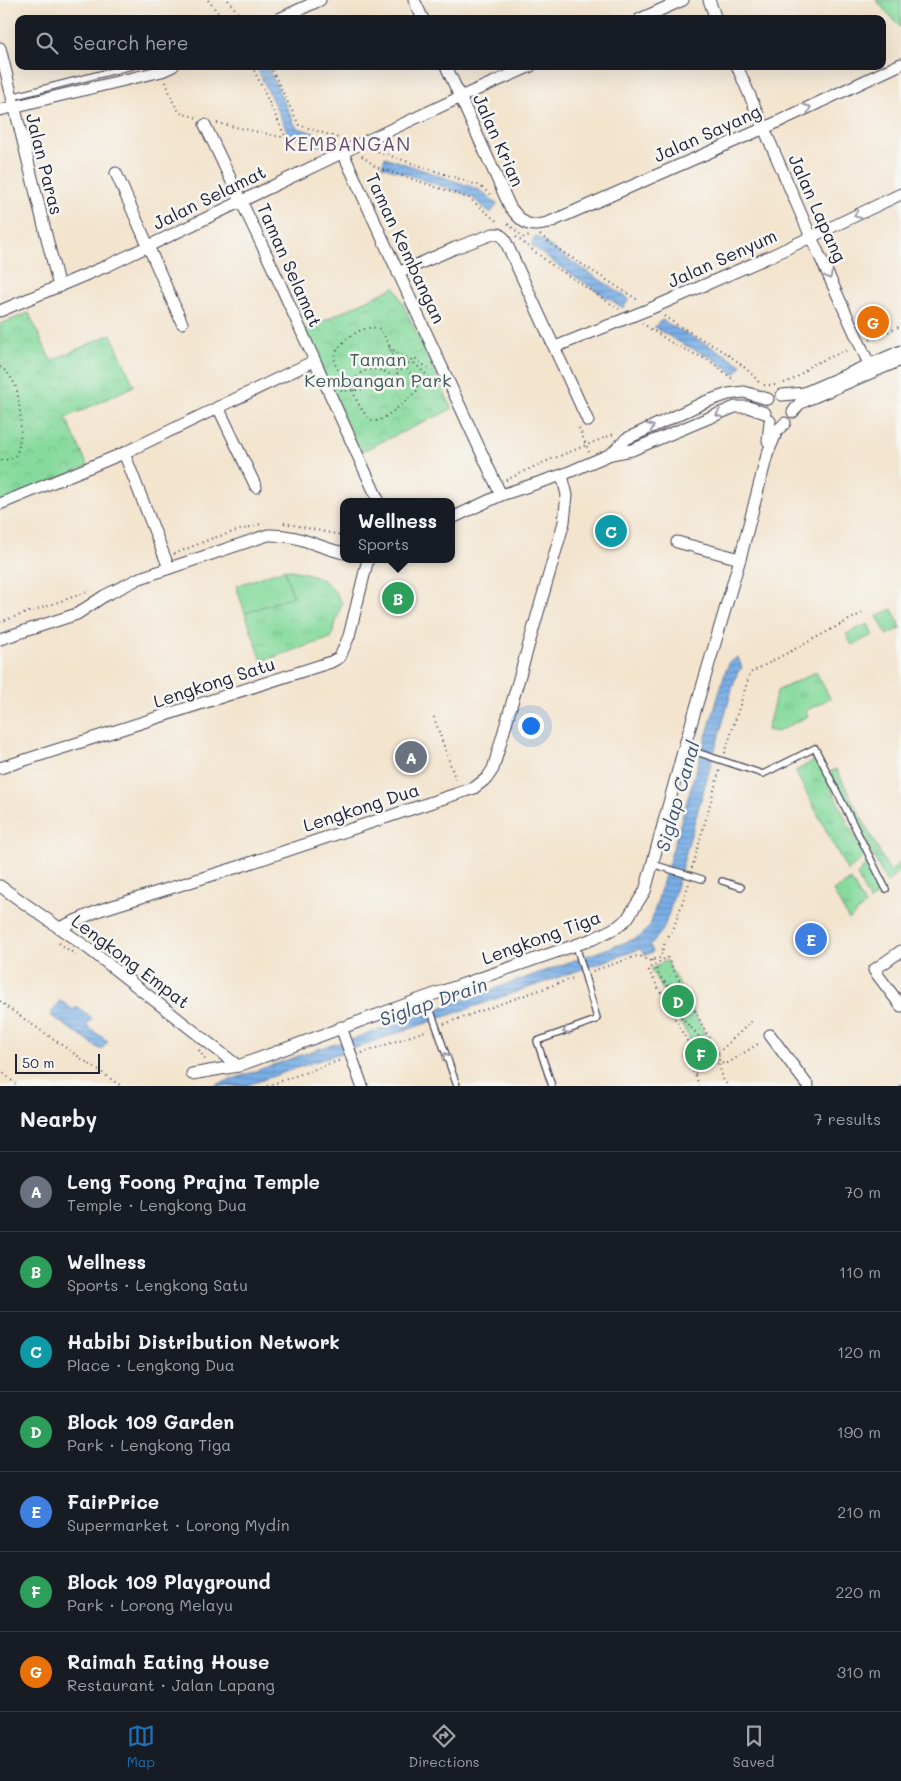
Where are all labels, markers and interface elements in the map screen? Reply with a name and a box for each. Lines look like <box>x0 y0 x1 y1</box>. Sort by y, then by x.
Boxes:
search box <box>15 15 886 70</box>
icon: search <box>33 29 61 57</box>
text: Search here <box>73 30 189 55</box>
street label: Jalan Krian <box>468 90 530 190</box>
street label: Jalan Sayang <box>650 99 764 167</box>
one-way arrow <box>803 103 812 114</box>
street label: Jalan Paras <box>21 111 69 217</box>
district label: KEMBANGAN <box>285 131 411 156</box>
street label: Jalan Lapang <box>783 150 853 266</box>
street label: Jalan Selamat <box>148 159 270 235</box>
street label: Taman Kembangan <box>361 169 451 327</box>
street label: Taman Selamat <box>252 199 328 331</box>
one-way arrow <box>853 209 862 219</box>
street label: Jalan Senyum <box>663 223 781 293</box>
one-way arrow <box>823 271 834 280</box>
pin: G <box>857 303 889 341</box>
park label: Taman Kembangan Park <box>304 347 452 392</box>
one-way arrow <box>715 408 723 418</box>
one-way arrow <box>646 423 655 434</box>
popup <box>340 498 455 563</box>
text: Wellness <box>358 508 437 533</box>
pin: C <box>595 512 627 550</box>
text: Sports <box>358 533 409 554</box>
pin: B <box>382 579 414 617</box>
street label: Lengkong Satu <box>150 651 278 713</box>
your location <box>518 713 544 739</box>
water label: Siglap Canal <box>649 737 705 854</box>
pin: A <box>395 738 427 776</box>
street label: Lengkong Dua <box>300 777 422 837</box>
street label: Lengkong Tiga <box>478 904 604 970</box>
street label: Lengkong Empat <box>67 909 195 1013</box>
pin: E <box>795 920 827 958</box>
water label: Siglap Drain <box>376 971 490 1031</box>
pin: D <box>662 982 694 1020</box>
one-way arrow <box>562 1025 571 1035</box>
pin: F <box>685 1035 717 1073</box>
scale bar <box>15 1051 100 1074</box>
text: 50 m <box>22 1053 54 1072</box>
one-way arrow <box>442 1053 452 1061</box>
text: Nearby <box>20 1105 97 1132</box>
text: 7 results <box>814 1108 881 1129</box>
text: Leng Foong Prajna Temple <box>67 1169 320 1194</box>
text: A <box>30 1181 42 1202</box>
text: 70 m <box>844 1181 881 1202</box>
text: Temple · Lengkong Dua <box>67 1194 247 1215</box>
text: Wellness <box>67 1249 146 1274</box>
text: B <box>31 1261 41 1282</box>
text: 110 m <box>839 1261 881 1282</box>
text: Sports · Lengkong Satu <box>67 1274 248 1295</box>
text: Habibi Distribution Network <box>67 1329 340 1354</box>
text: C <box>30 1341 42 1362</box>
text: 120 m <box>837 1341 881 1362</box>
text: Place · Lengkong Dua <box>67 1354 235 1375</box>
text: Block 109 Garden <box>67 1409 234 1434</box>
text: D <box>30 1421 42 1442</box>
text: 190 m <box>837 1421 881 1442</box>
text: Park · Lengkong Tiga <box>67 1434 231 1455</box>
text: FairPrice <box>67 1489 159 1514</box>
text: E <box>31 1501 41 1522</box>
text: 210 m <box>837 1501 881 1522</box>
text: Supermarket · Lorong Mydin <box>67 1514 290 1535</box>
text: Block 109 Playground <box>67 1569 270 1594</box>
text: F <box>31 1581 41 1602</box>
text: 220 m <box>835 1581 881 1602</box>
text: Park · Lorong Melayu <box>67 1594 233 1615</box>
text: Raimah Eating House <box>67 1649 269 1674</box>
text: G <box>30 1661 42 1682</box>
text: 310 m <box>837 1661 881 1682</box>
text: Restaurant · Jalan Lapang <box>67 1674 275 1695</box>
tab: Map <box>127 1722 155 1771</box>
tab: Directions <box>408 1722 480 1771</box>
tab: Saved <box>733 1722 774 1771</box>

